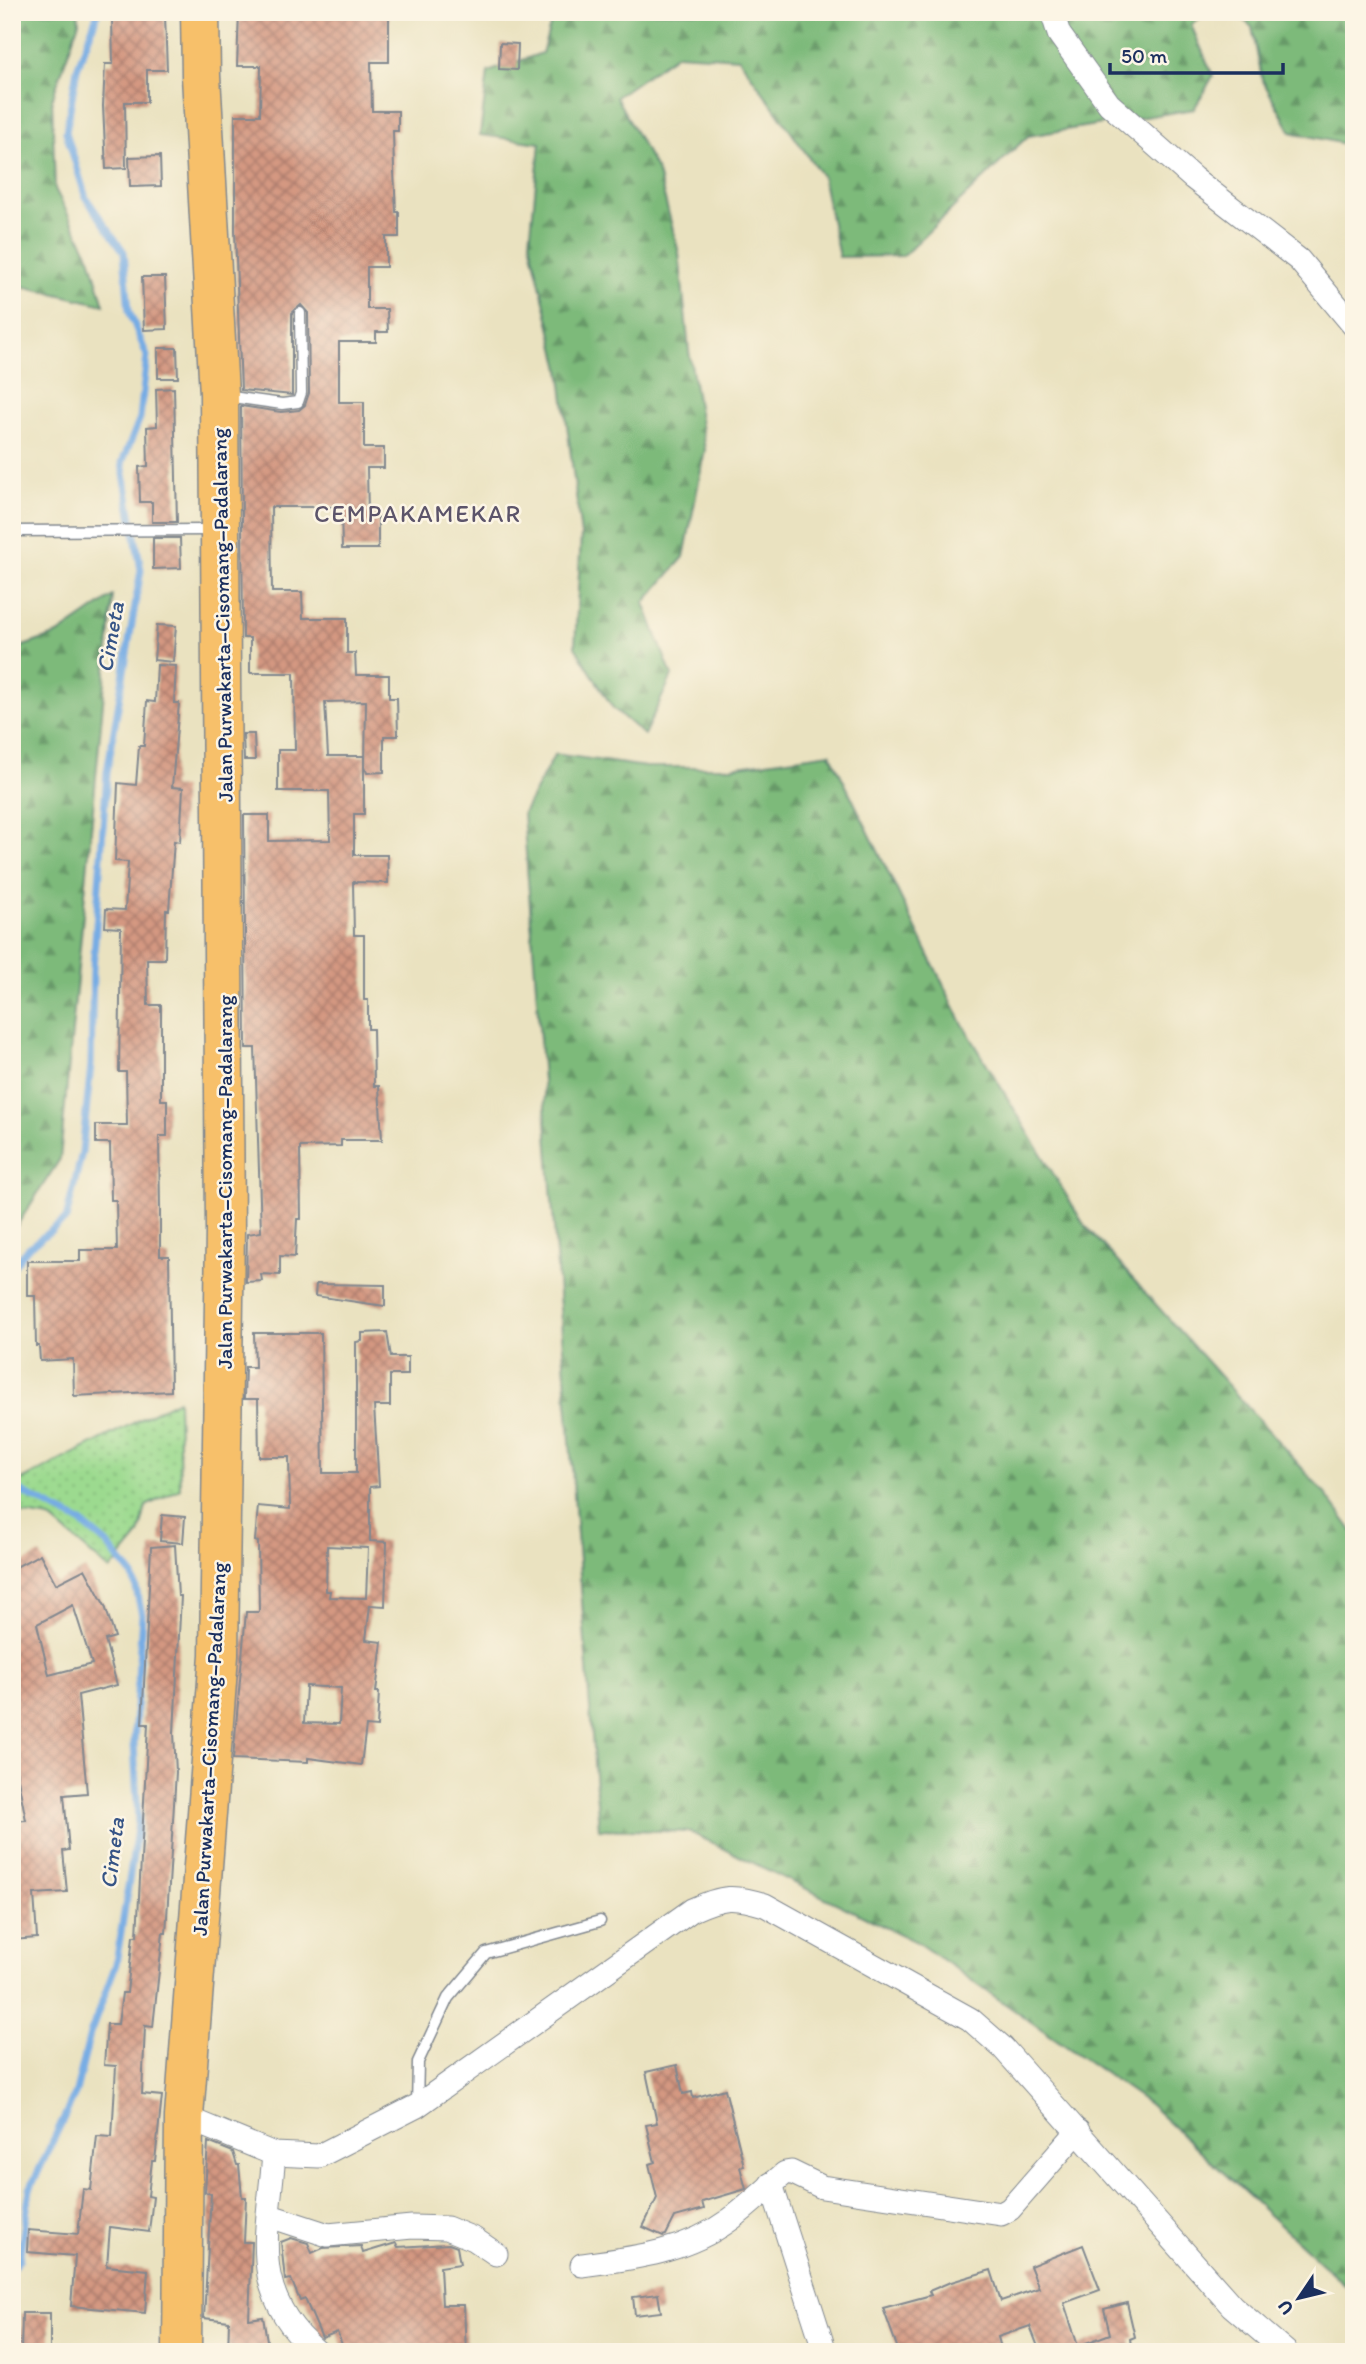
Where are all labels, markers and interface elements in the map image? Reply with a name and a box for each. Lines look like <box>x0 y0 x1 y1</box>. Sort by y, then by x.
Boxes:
scale bar <box>1110 32 1284 76</box>
text: 50 m <box>1121 43 1168 68</box>
street label: Jalan Purwakarta–Cisomang–Padalarang <box>206 428 238 802</box>
district label: CEMPAKAMEKAR <box>314 499 522 528</box>
water label: Cimeta <box>90 599 130 675</box>
street label: Jalan Purwakarta–Cisomang–Padalarang <box>212 995 237 1369</box>
street label: Jalan Purwakarta–Cisomang–Padalarang <box>187 1561 231 1936</box>
water label: Cimeta <box>94 1816 130 1890</box>
north arrow <box>1264 2262 1334 2332</box>
text: U <box>1272 2296 1299 2319</box>

